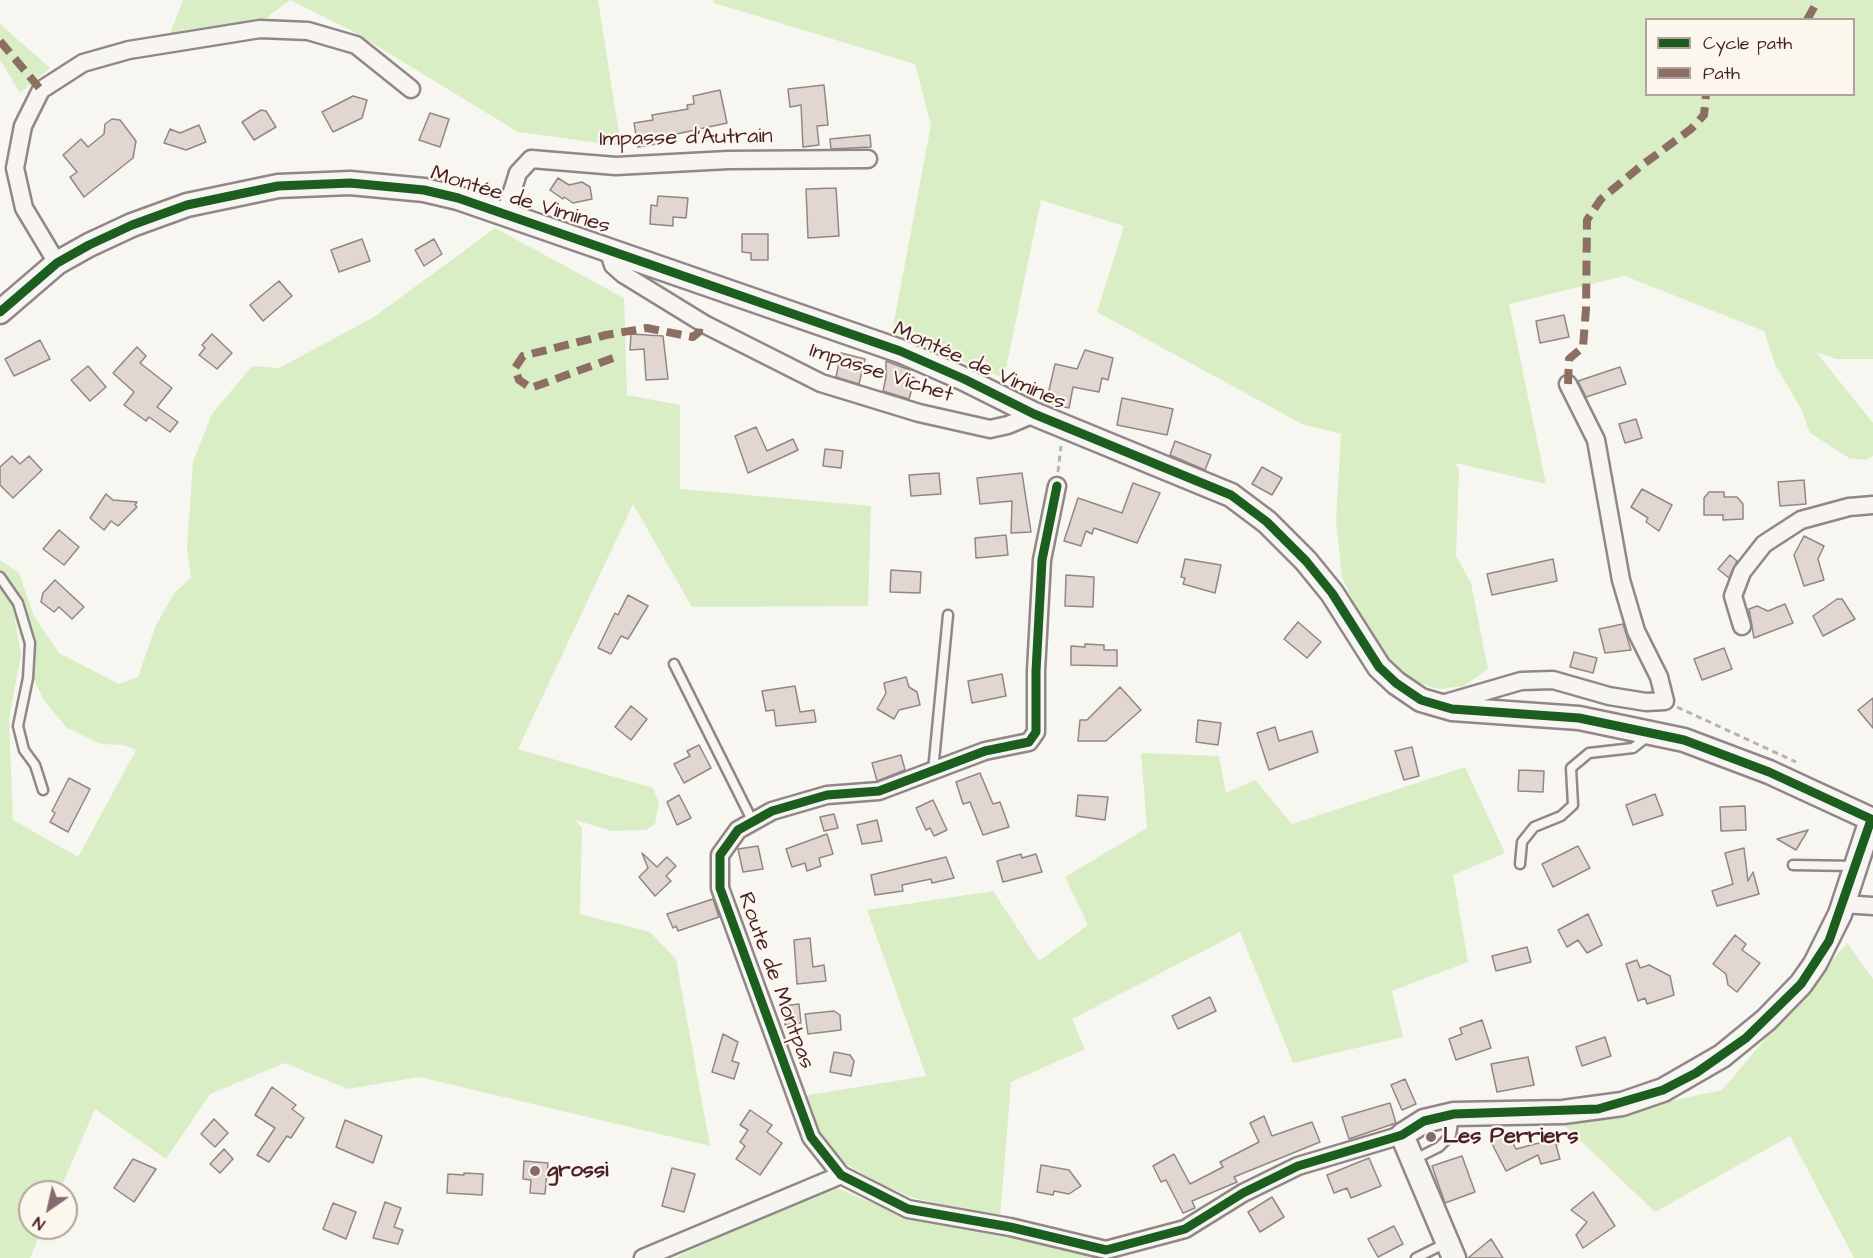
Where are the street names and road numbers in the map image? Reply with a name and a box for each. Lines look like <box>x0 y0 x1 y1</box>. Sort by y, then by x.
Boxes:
street label: Impasse d'Autrain <box>599 124 773 154</box>
street label: Montée de Vimines <box>427 161 613 241</box>
street label: Montée de Vimines <box>888 317 1070 417</box>
street label: Impasse Vichet <box>806 338 956 410</box>
street label: Route de Montpas <box>731 889 819 1073</box>

